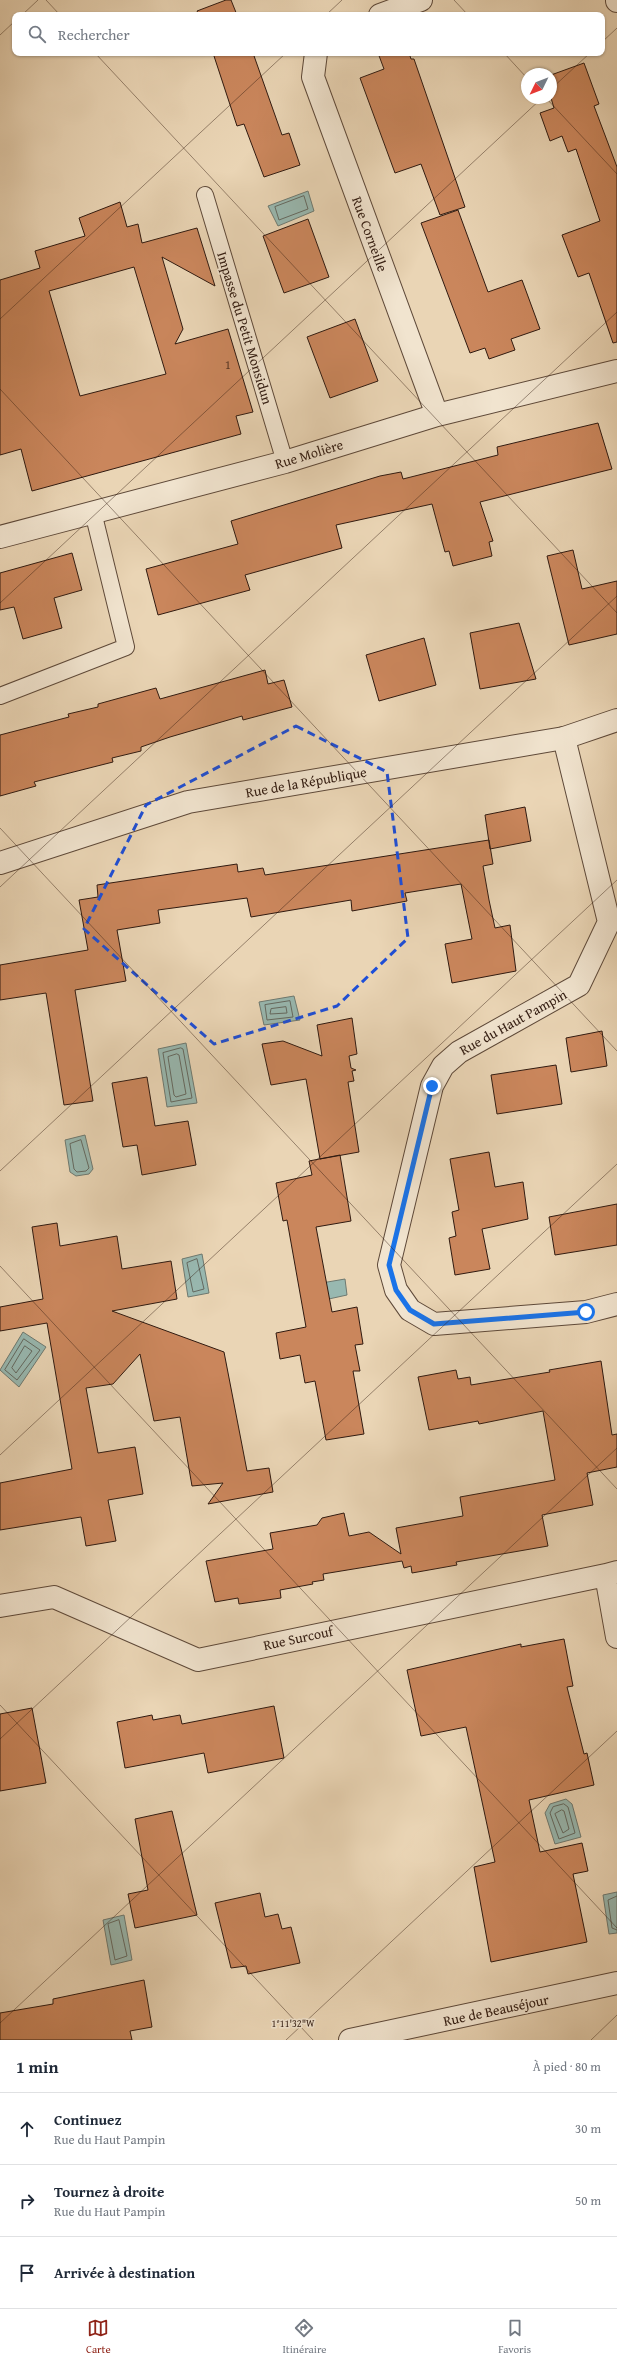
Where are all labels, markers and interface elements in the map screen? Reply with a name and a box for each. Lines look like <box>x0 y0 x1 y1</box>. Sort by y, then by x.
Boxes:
search box <box>12 12 605 56</box>
icon: search <box>26 23 48 45</box>
text: Rechercher <box>58 24 130 45</box>
north arrow <box>521 68 557 104</box>
street label: Rue Corneille <box>347 194 393 275</box>
street label: Impasse du Petit Monsidun <box>212 249 278 407</box>
house number: 1 <box>225 356 231 373</box>
street label: Rue Molière <box>272 434 346 474</box>
street label: Rue de la République <box>244 761 368 802</box>
street label: Rue du Haut Pampin <box>456 984 570 1060</box>
route end <box>423 1077 441 1095</box>
route start <box>577 1303 595 1321</box>
street label: Rue Surcouf <box>261 1621 336 1655</box>
street label: Rue de Beauséjour <box>441 1989 551 2031</box>
text: 1°11'32"W <box>271 2016 315 2031</box>
text: 1 min <box>16 2054 58 2079</box>
text: À pied · 80 m <box>533 2057 601 2076</box>
text: Continuez <box>54 2109 122 2130</box>
icon: ahead <box>16 2118 38 2140</box>
text: 30 m <box>575 2119 601 2138</box>
text: Rue du Haut Pampin <box>54 2130 165 2149</box>
text: Tournez à droite <box>54 2181 164 2202</box>
icon: right <box>16 2190 38 2212</box>
text: 50 m <box>575 2191 601 2210</box>
text: Rue du Haut Pampin <box>54 2202 165 2221</box>
icon: arrive <box>16 2262 38 2284</box>
text: Arrivée à destination <box>54 2262 195 2283</box>
tab: Carte <box>86 2317 111 2357</box>
tab: Itinéraire <box>282 2317 326 2357</box>
tab: Favoris <box>498 2317 531 2357</box>

